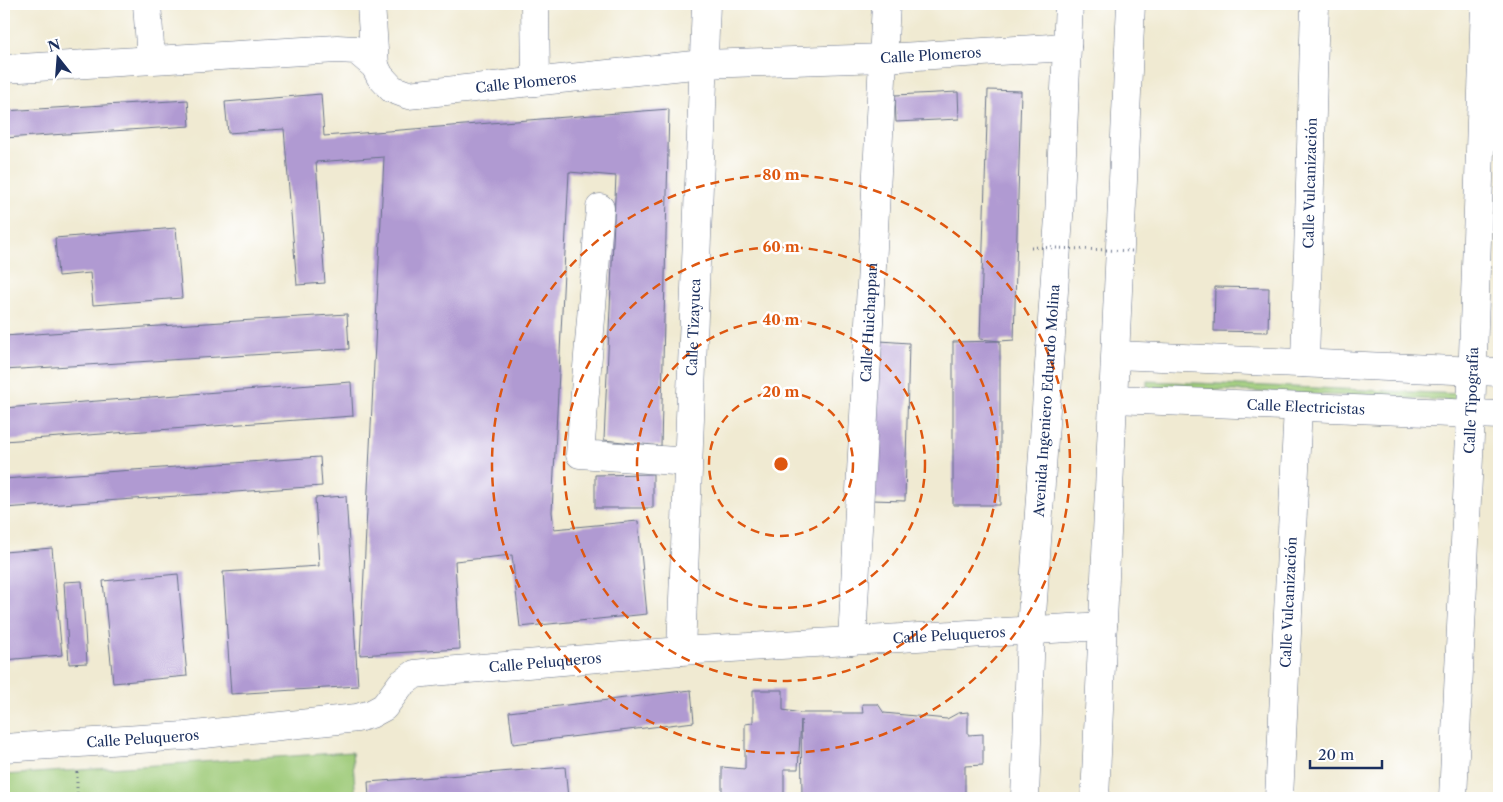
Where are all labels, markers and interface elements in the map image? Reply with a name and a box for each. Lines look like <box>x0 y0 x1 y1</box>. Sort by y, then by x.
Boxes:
north arrow <box>32 32 82 82</box>
text: N <box>46 35 63 56</box>
street label: Calle Plomeros <box>880 43 982 67</box>
street label: Calle Plomeros <box>475 68 577 97</box>
street label: Calle Vulcanización <box>1299 117 1321 249</box>
text: 80 m <box>762 165 800 184</box>
text: 60 m <box>762 237 800 256</box>
street label: Calle Huichappan <box>857 262 881 383</box>
street label: Calle Tizayuca <box>683 277 704 376</box>
street label: Avenida Ingeniero Eduardo Molina <box>1030 283 1063 518</box>
text: 40 m <box>762 310 800 329</box>
street label: Calle Tipografía <box>1460 346 1482 454</box>
text: 20 m <box>762 382 800 401</box>
street label: Calle Electricistas <box>1246 396 1365 418</box>
centre of rings <box>772 455 790 473</box>
street label: Calle Vulcanización <box>1276 536 1301 668</box>
street label: Calle Peluqueros <box>892 623 1006 647</box>
street label: Calle Peluqueros <box>488 649 602 676</box>
street label: Calle Peluqueros <box>86 726 200 752</box>
scale bar <box>1310 737 1383 769</box>
text: 20 m <box>1318 745 1354 764</box>

